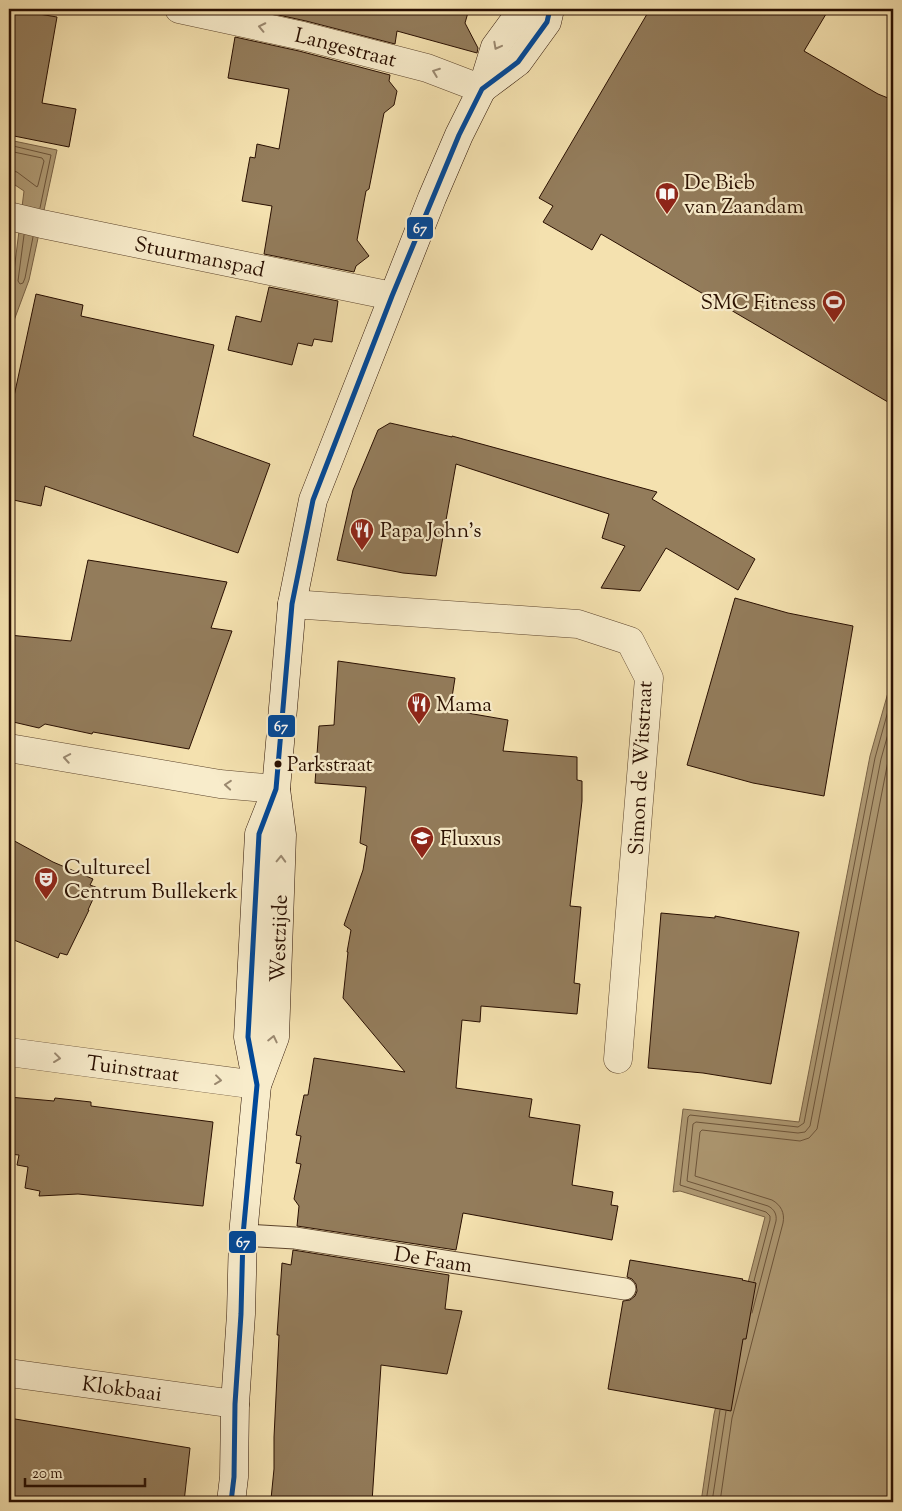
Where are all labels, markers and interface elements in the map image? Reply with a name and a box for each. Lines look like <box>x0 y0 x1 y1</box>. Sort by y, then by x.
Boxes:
one-way arrow <box>258 22 267 33</box>
street label: Langestraat <box>292 22 399 76</box>
one-way arrow <box>493 41 503 50</box>
one-way arrow <box>433 67 441 77</box>
place label: De Bieb van Zaandam <box>684 169 804 223</box>
library icon: De Bieb van Zaandam <box>654 181 680 215</box>
line badge: 67 <box>406 216 434 240</box>
text: 67 <box>413 220 428 240</box>
street label: Stuurmanspad <box>131 230 267 286</box>
place label: SMC Fitness <box>701 289 816 319</box>
sports icon: SMC Fitness <box>821 289 847 323</box>
restaurant icon: Papa John's <box>349 517 375 551</box>
place label: Papa John's <box>380 517 482 547</box>
street label: Simon de Witstraat <box>622 680 662 856</box>
restaurant icon: Mama <box>406 691 432 725</box>
place label: Mama <box>436 691 492 721</box>
line badge: 67 <box>267 714 296 738</box>
text: 67 <box>274 718 289 738</box>
place label: Parkstraat <box>287 752 373 781</box>
one-way arrow <box>63 754 72 764</box>
marker: Parkstraat <box>273 759 283 769</box>
one-way arrow <box>223 780 231 791</box>
school or university icon: Fluxus <box>409 825 435 859</box>
place label: Fluxus <box>440 825 501 855</box>
place label: Cultureel Centrum Bullekerk <box>64 854 238 908</box>
one-way arrow <box>276 855 287 863</box>
theatre icon: Cultureel Centrum Bullekerk <box>33 866 59 900</box>
street label: Westzijde <box>264 894 297 983</box>
one-way arrow <box>267 1034 278 1043</box>
street label: Tuinstraat <box>85 1049 181 1091</box>
one-way arrow <box>53 1053 61 1063</box>
one-way arrow <box>214 1074 223 1084</box>
line badge: 67 <box>228 1230 257 1254</box>
text: 67 <box>236 1234 251 1254</box>
street label: De Faam <box>392 1240 474 1282</box>
street label: Klokbaai <box>80 1370 164 1411</box>
scale bar <box>25 1456 145 1488</box>
text: 20 m <box>32 1464 63 1485</box>

